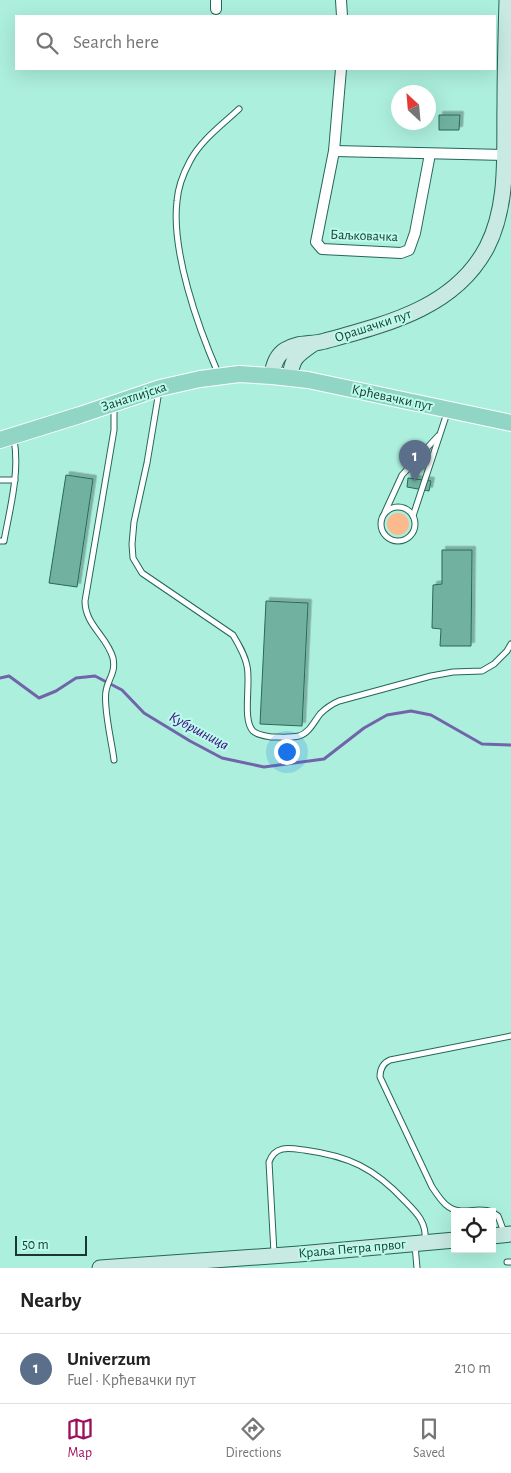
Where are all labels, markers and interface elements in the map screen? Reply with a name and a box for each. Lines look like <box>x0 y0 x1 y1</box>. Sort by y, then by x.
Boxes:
search box <box>15 15 496 70</box>
icon: search <box>33 29 61 57</box>
text: Search here <box>73 33 159 52</box>
north arrow <box>391 85 436 130</box>
street label: Баљковачка <box>330 228 399 244</box>
street label: Орашачки пут <box>333 307 414 345</box>
street label: Занатлијска <box>100 380 169 414</box>
street label: Крћевачки пут <box>350 383 435 414</box>
pin: 1 <box>399 440 431 481</box>
water label: Кубршница <box>167 709 231 753</box>
your location <box>274 739 300 765</box>
map controls <box>451 1208 496 1253</box>
button: locate <box>451 1208 496 1253</box>
scale bar <box>15 1233 88 1256</box>
street label: Краља Петра првог <box>298 1237 406 1261</box>
text: 50 m <box>22 1238 49 1252</box>
text: Nearby <box>20 1290 81 1311</box>
text: Univerzum <box>67 1350 151 1369</box>
text: 1 <box>33 1360 39 1376</box>
text: 210 m <box>454 1360 491 1376</box>
text: Fuel · Крћевачки пут <box>67 1372 196 1388</box>
tab: Map <box>66 1415 94 1462</box>
tab: Directions <box>226 1415 281 1462</box>
tab: Saved <box>413 1415 445 1462</box>

